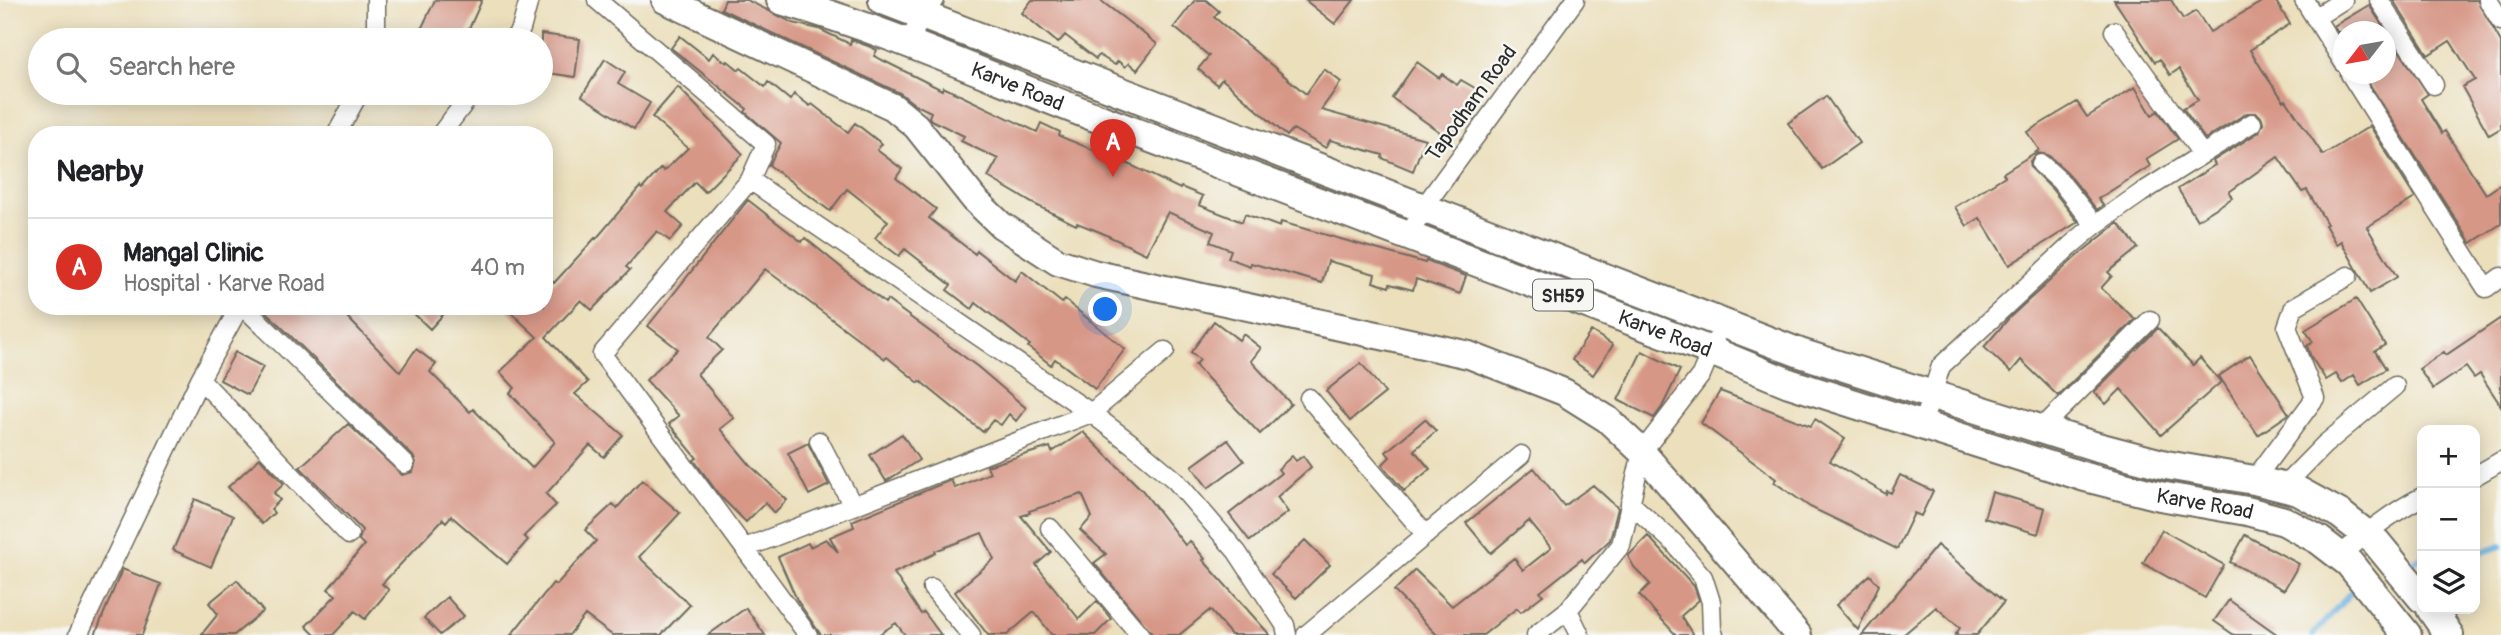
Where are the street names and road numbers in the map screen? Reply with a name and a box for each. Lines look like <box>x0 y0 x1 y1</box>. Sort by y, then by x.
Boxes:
street label: Tapodham Road <box>1420 40 1523 167</box>
street label: Karve Road <box>967 56 1068 118</box>
road number: SH59 <box>1533 280 1593 310</box>
street label: Karve Road <box>1614 304 1715 364</box>
street label: Karve Road <box>2154 483 2256 526</box>

